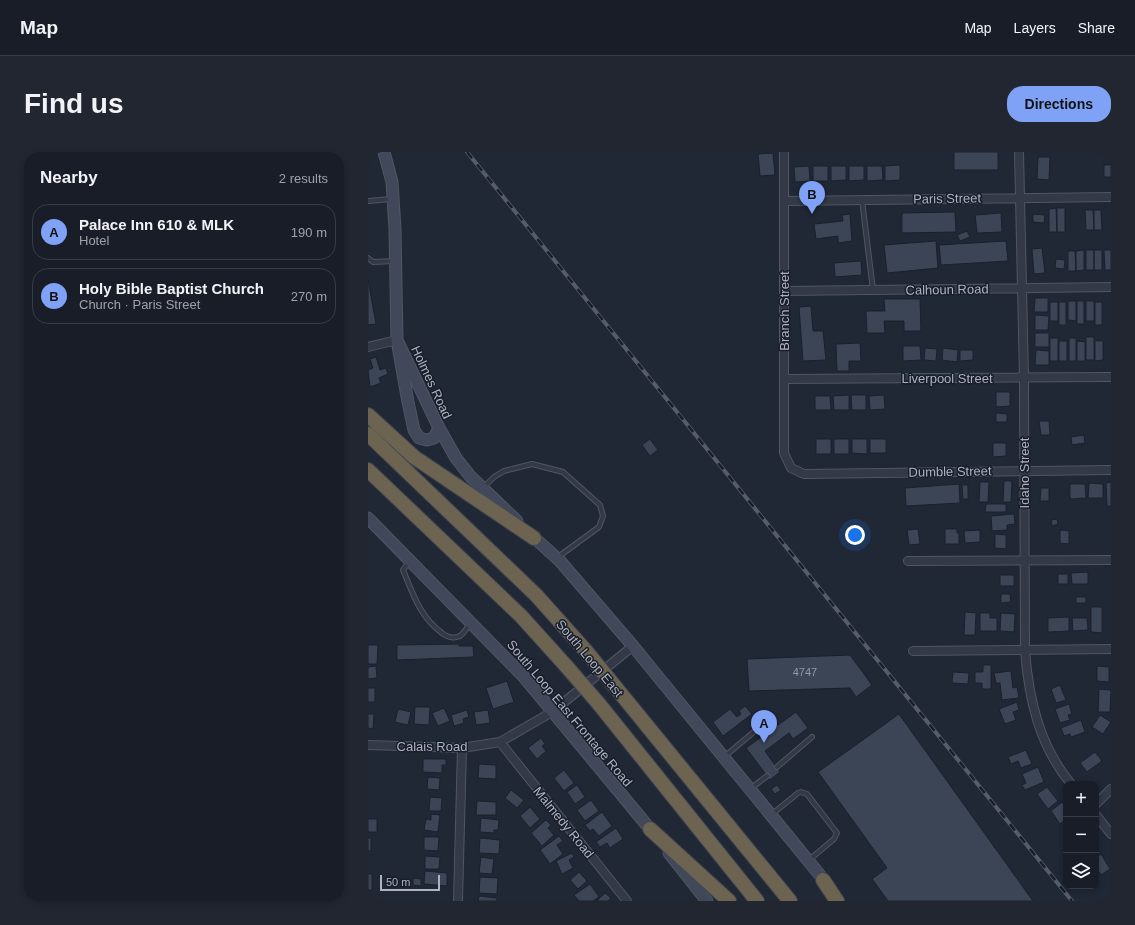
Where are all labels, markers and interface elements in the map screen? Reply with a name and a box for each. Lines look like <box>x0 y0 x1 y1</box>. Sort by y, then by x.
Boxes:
text: Map <box>20 17 58 38</box>
text: Map <box>964 20 992 36</box>
text: Layers <box>1014 20 1056 36</box>
text: Share <box>1078 20 1115 36</box>
button: Directions <box>1007 86 1111 122</box>
text: Find us <box>24 88 124 119</box>
text: Nearby <box>40 168 98 187</box>
text: 2 results <box>279 171 328 186</box>
pin: B <box>799 181 825 214</box>
street label: Paris Street <box>913 190 981 207</box>
text: Palace Inn 610 & MLK <box>79 216 234 233</box>
text: A <box>49 225 59 240</box>
text: 190 m <box>291 225 327 240</box>
text: Hotel <box>79 233 109 248</box>
street label: Branch Street <box>777 271 792 351</box>
text: Holy Bible Baptist Church <box>79 280 264 297</box>
street label: Calhoun Road <box>905 281 989 298</box>
text: B <box>49 289 59 304</box>
text: 270 m <box>291 289 327 304</box>
text: Church · Paris Street <box>79 297 200 312</box>
street label: Holmes Road <box>408 343 455 421</box>
street label: Liverpool Street <box>901 371 993 386</box>
street label: Idaho Street <box>1017 437 1032 508</box>
street label: Dumble Street <box>908 463 992 480</box>
your location <box>845 525 865 545</box>
street label: South Loop East <box>553 617 627 700</box>
street label: South Loop East Frontage Road <box>504 637 635 790</box>
house number: 4747 <box>793 666 817 678</box>
pin: A <box>751 710 777 743</box>
street label: Calais Road <box>397 739 467 754</box>
map controls <box>1063 781 1099 889</box>
button: + <box>1063 781 1099 817</box>
street label: Malmedy Road <box>530 784 597 861</box>
button: − <box>1063 817 1099 853</box>
button: layers <box>1063 853 1099 889</box>
scale bar <box>380 873 440 892</box>
text: 50 m <box>386 876 410 888</box>

